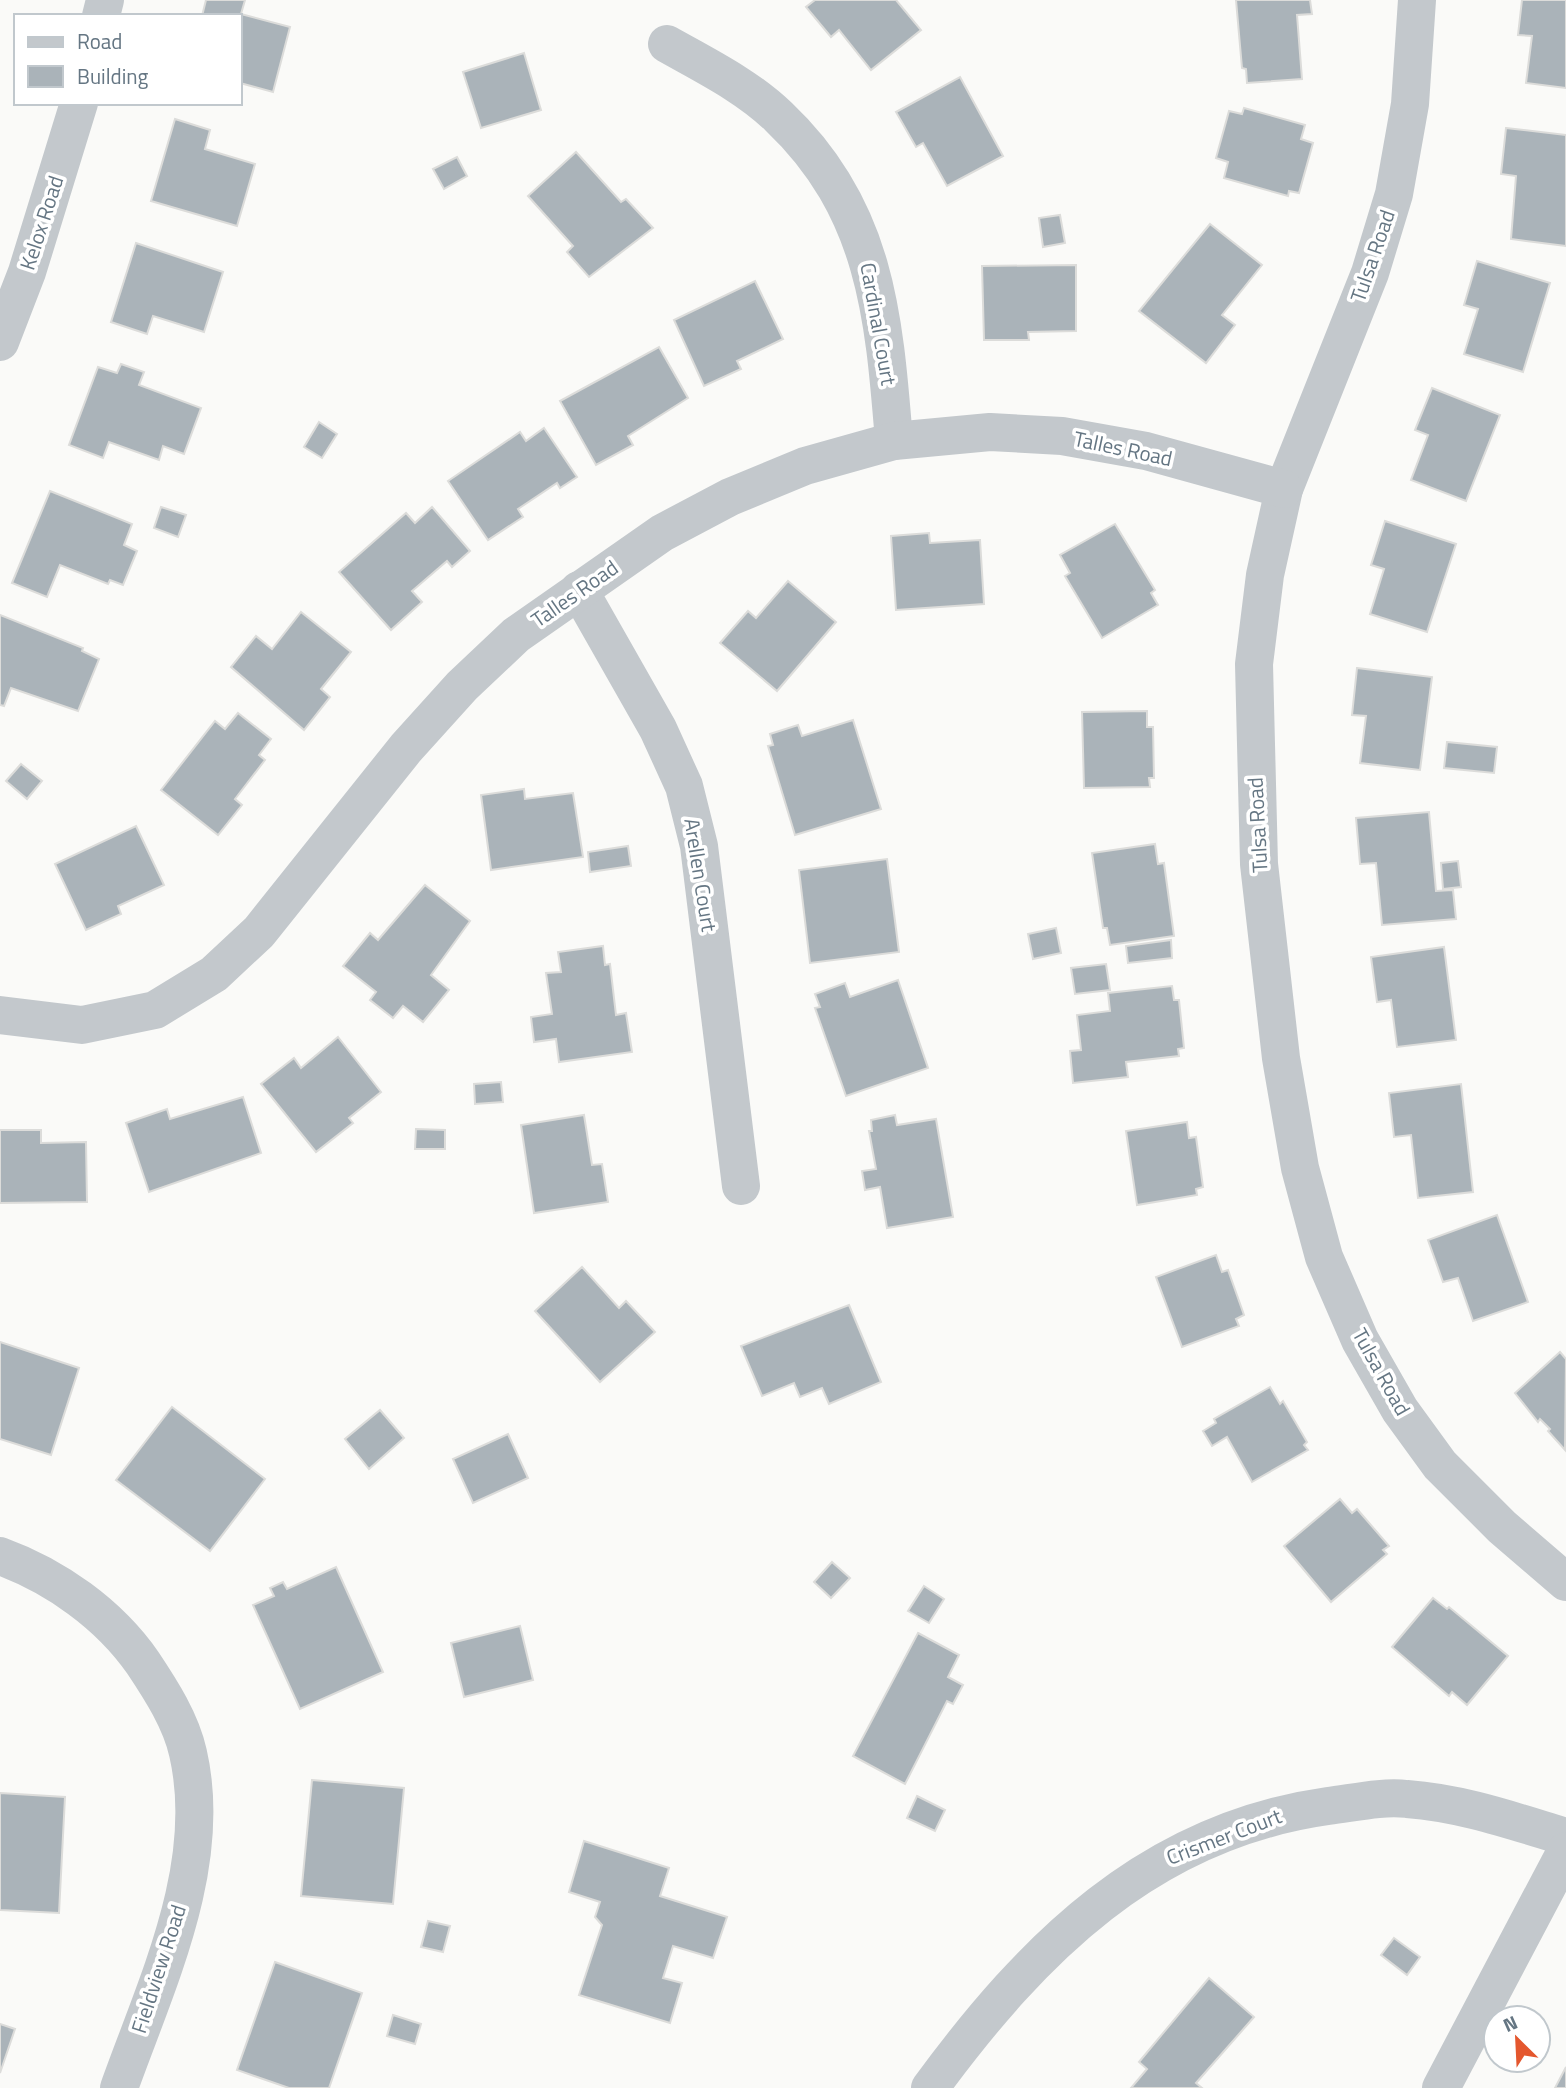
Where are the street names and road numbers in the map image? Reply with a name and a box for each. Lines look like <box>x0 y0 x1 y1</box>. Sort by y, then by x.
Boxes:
street label: Kelox Road <box>11 171 71 274</box>
street label: Tulsa Road <box>1341 205 1403 306</box>
street label: Cardinal Court <box>852 260 906 388</box>
street label: Talles Road <box>1071 422 1175 474</box>
street label: Talles Road <box>524 551 625 635</box>
street label: Tulsa Road <box>1239 776 1275 874</box>
street label: Arellen Court <box>676 816 726 934</box>
street label: Tulsa Road <box>1345 1322 1419 1421</box>
street label: Crismer Court <box>1161 1799 1286 1873</box>
street label: Fieldview Road <box>122 1900 194 2037</box>

